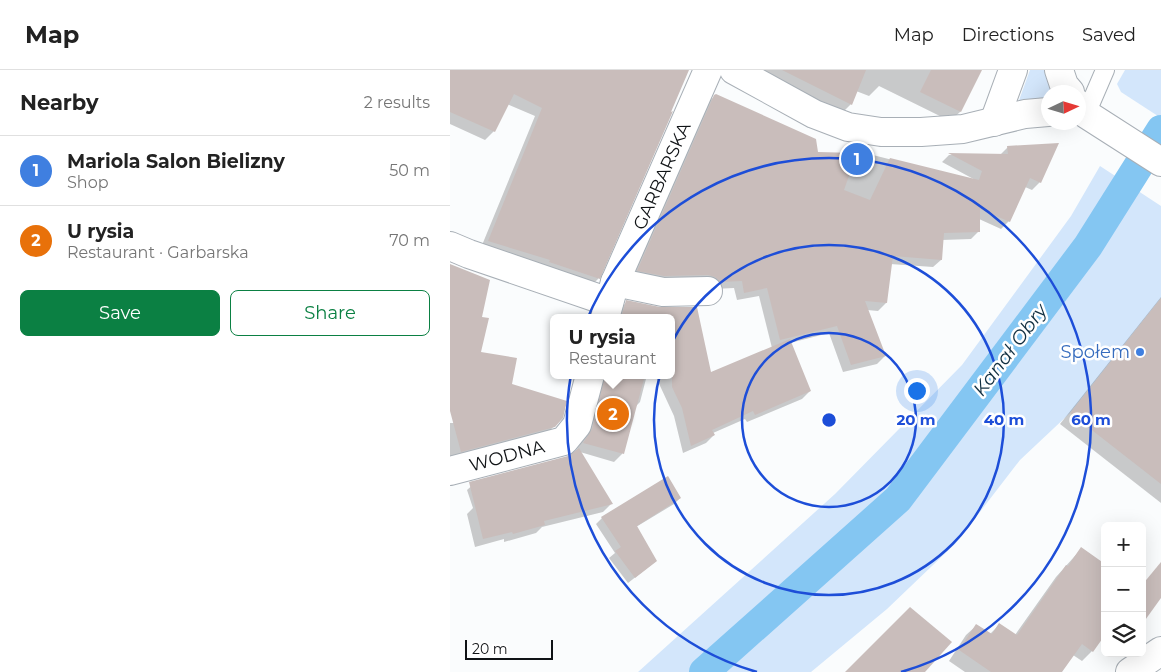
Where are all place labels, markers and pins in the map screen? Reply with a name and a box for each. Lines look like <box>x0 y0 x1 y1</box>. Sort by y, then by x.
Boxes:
pin: 1 <box>841 140 873 178</box>
place label: Społem <box>1060 341 1130 363</box>
marker: Społem <box>1134 346 1146 358</box>
pin: 2 <box>597 395 629 433</box>
centre of rings <box>820 411 838 429</box>

